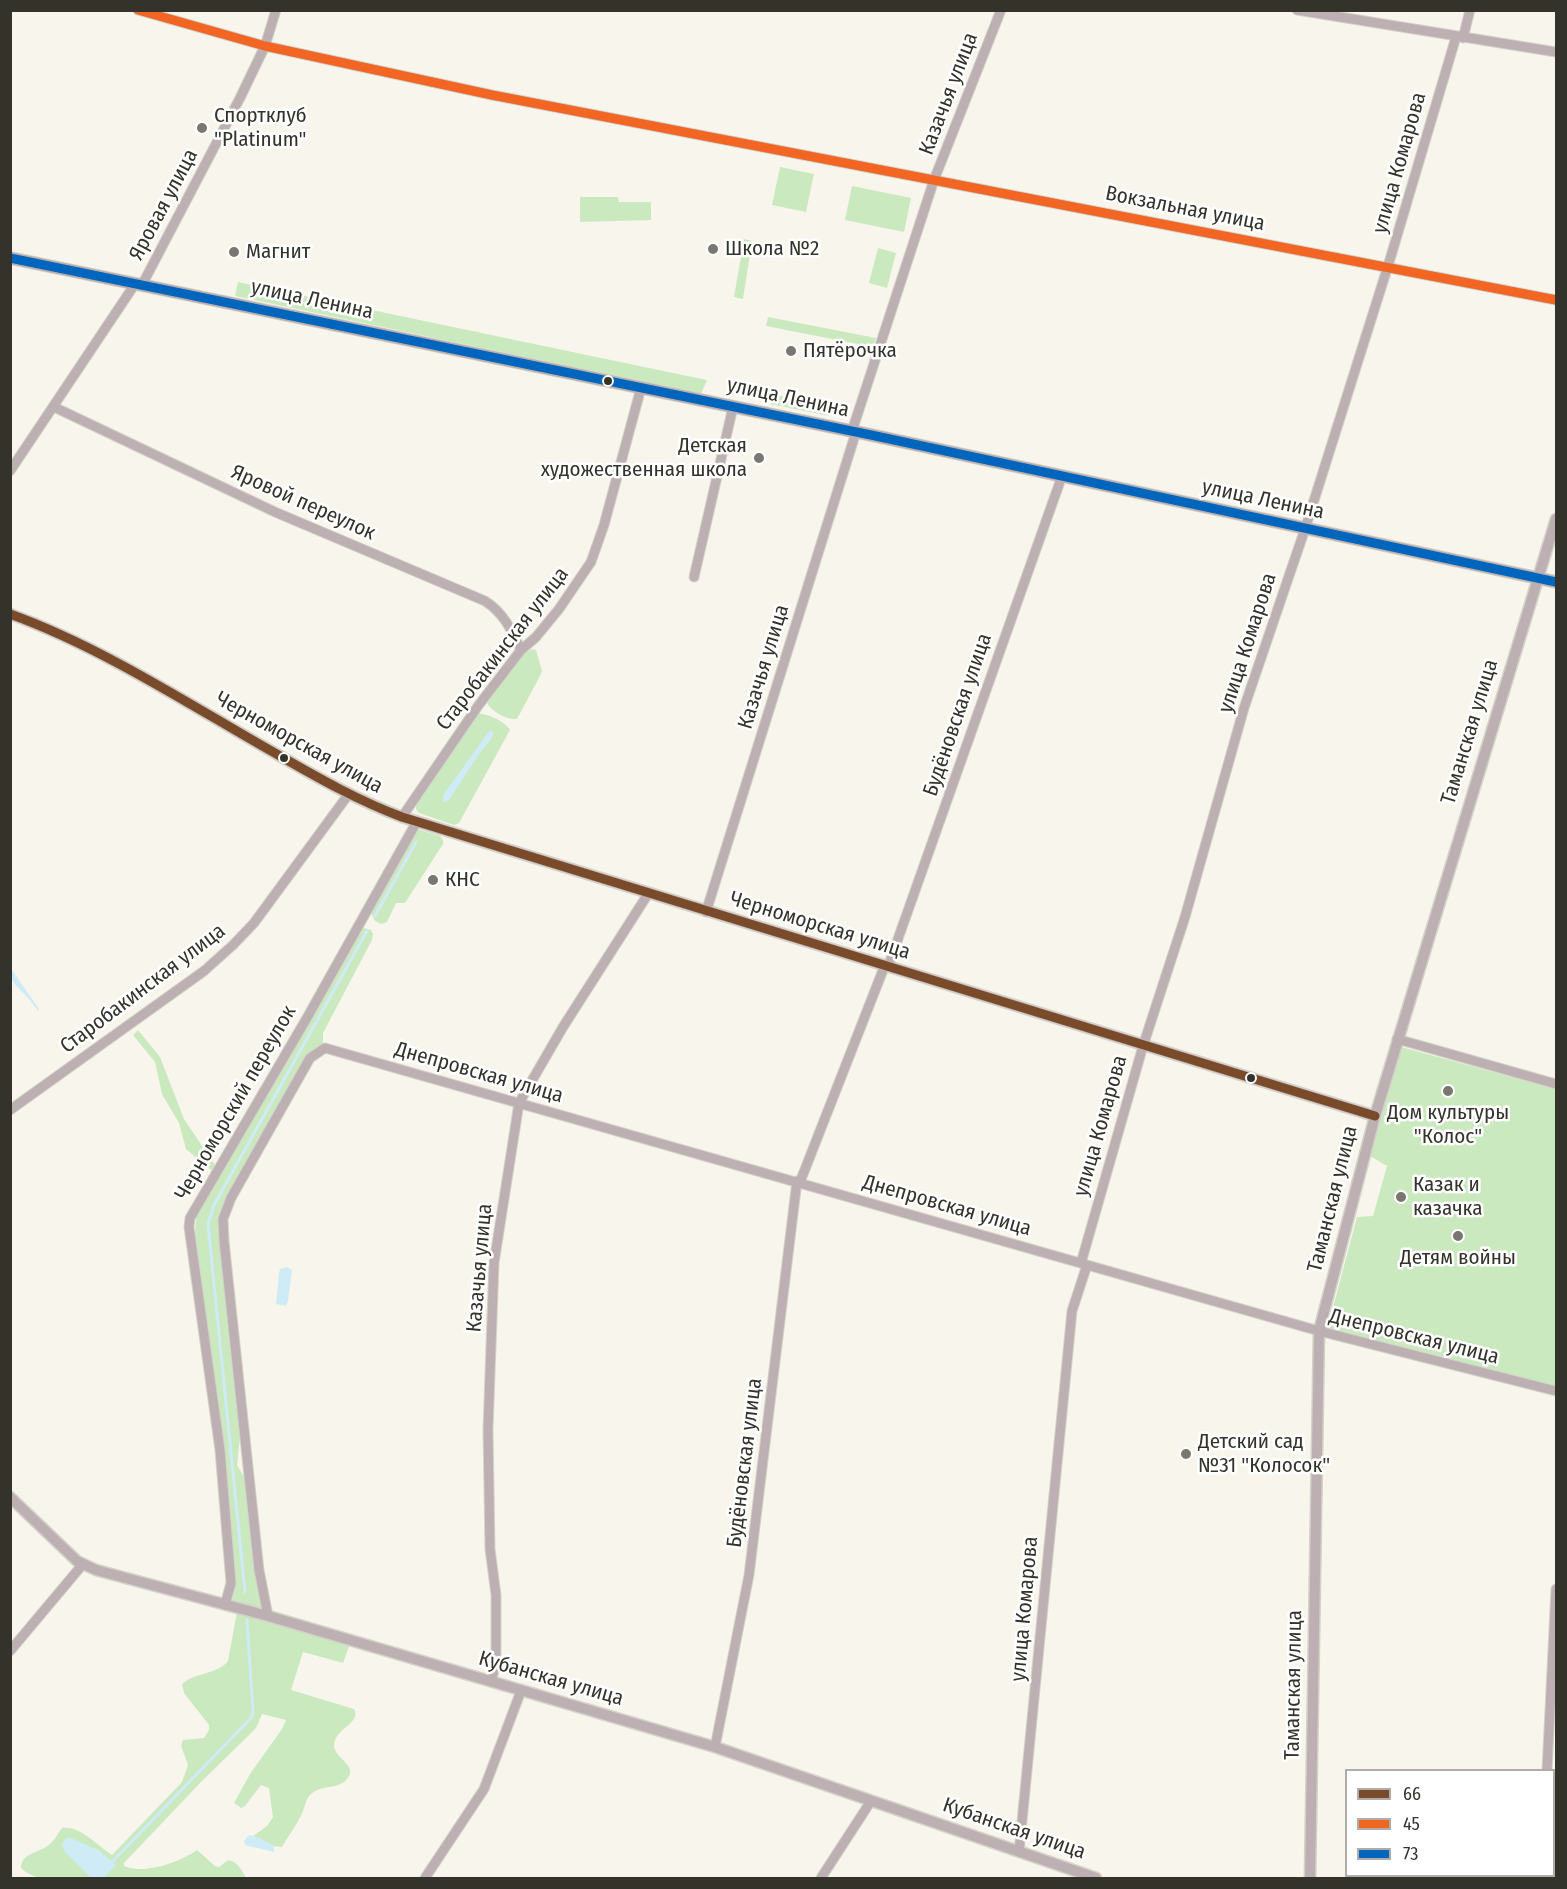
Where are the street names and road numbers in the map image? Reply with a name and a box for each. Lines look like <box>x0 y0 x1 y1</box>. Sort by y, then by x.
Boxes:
street label: Казачья улица <box>914 29 984 159</box>
street label: улица Комарова <box>1368 90 1432 236</box>
street label: Яровая улица <box>124 145 204 265</box>
street label: Вокзальная улица <box>1103 181 1267 237</box>
street label: улица Ленина <box>249 275 375 325</box>
street label: улица Ленина <box>725 373 851 423</box>
street label: Яровой переулок <box>227 460 379 546</box>
street label: улица Ленина <box>1200 475 1326 525</box>
street label: Старобакинская улица <box>432 562 574 736</box>
street label: улица Комарова <box>1214 570 1282 716</box>
street label: Казачья улица <box>733 602 795 732</box>
street label: Будёновская улица <box>918 630 998 800</box>
street label: Таманская улица <box>1436 657 1504 807</box>
street label: Черноморская улица <box>211 687 387 799</box>
street label: Черноморская улица <box>727 887 913 965</box>
street label: Старобакинская улица <box>56 919 230 1059</box>
street label: Черноморский переулок <box>170 1001 302 1205</box>
street label: Днепровская улица <box>392 1037 566 1109</box>
street label: улица Комарова <box>1069 1053 1133 1199</box>
street label: Таманская улица <box>1303 1123 1363 1275</box>
street label: Днепровская улица <box>860 1170 1034 1242</box>
street label: Казачья улица <box>462 1203 498 1333</box>
street label: Днепровская улица <box>1327 1304 1501 1370</box>
street label: Будёновская улица <box>722 1377 768 1549</box>
street label: улица Комарова <box>1006 1535 1044 1683</box>
street label: Таманская улица <box>1280 1610 1308 1760</box>
street label: Кубанская улица <box>476 1646 626 1712</box>
street label: Кубанская улица <box>939 1793 1089 1865</box>

